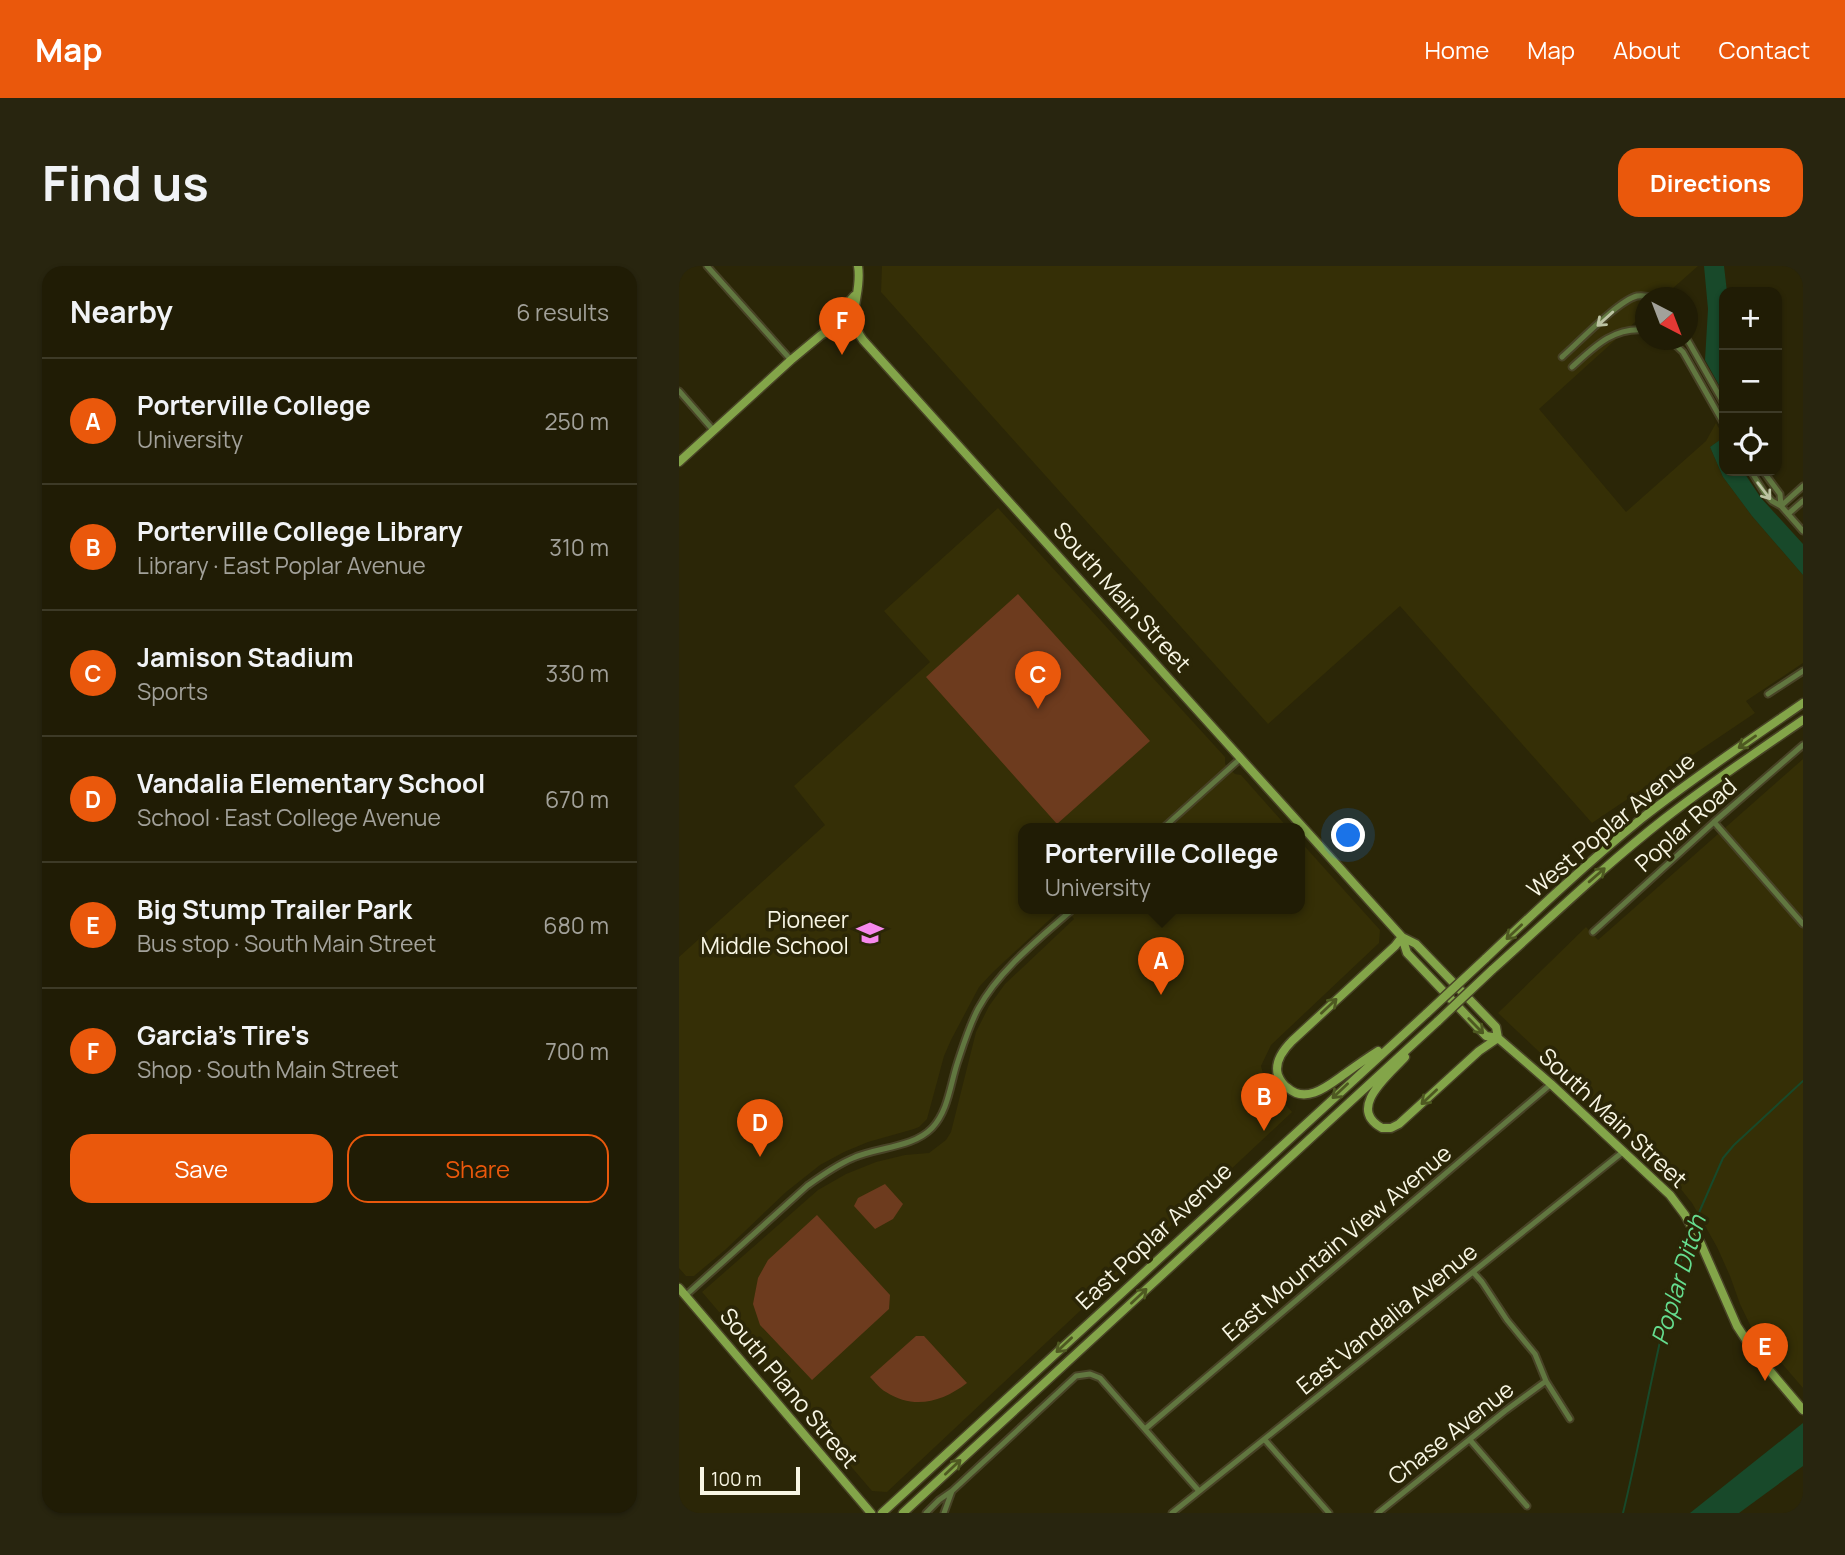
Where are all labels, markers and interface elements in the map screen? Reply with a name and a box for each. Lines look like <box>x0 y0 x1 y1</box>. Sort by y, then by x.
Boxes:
text: Map <box>35 27 103 72</box>
text: Home <box>1424 33 1489 66</box>
text: Map <box>1527 33 1575 66</box>
text: About <box>1613 33 1681 66</box>
text: Contact <box>1719 33 1810 66</box>
button: Directions <box>1618 148 1803 217</box>
text: Find us <box>42 149 209 216</box>
north arrow <box>1635 287 1698 350</box>
map controls <box>1719 287 1782 476</box>
button: + <box>1719 287 1782 350</box>
text: Nearby <box>70 291 173 332</box>
text: 6 results <box>516 296 609 328</box>
pin: F <box>819 297 865 355</box>
one-way arrow <box>1596 311 1614 327</box>
button: − <box>1719 350 1782 413</box>
text: Porterville College <box>137 387 371 423</box>
text: A <box>85 405 101 437</box>
text: 250 m <box>544 405 609 437</box>
button: locate <box>1719 413 1782 476</box>
text: University <box>137 423 243 455</box>
one-way arrow <box>1756 481 1771 499</box>
text: Porterville College Library <box>137 513 463 549</box>
street label: South Main Street <box>1047 514 1199 678</box>
text: B <box>86 531 100 563</box>
text: 310 m <box>549 531 609 563</box>
text: Library · East Poplar Avenue <box>137 549 426 581</box>
text: Jamison Stadium <box>137 639 354 675</box>
pin: C <box>1015 651 1061 709</box>
text: C <box>85 657 102 689</box>
text: 330 m <box>545 657 609 689</box>
text: Sports <box>137 675 208 707</box>
one-way arrow <box>1738 735 1757 749</box>
street label: West Poplar Avenue <box>1520 744 1701 904</box>
text: Vandalia Elementary School <box>137 765 485 801</box>
street label: Poplar Road <box>1628 770 1743 879</box>
text: D <box>85 783 101 815</box>
text: 670 m <box>545 783 609 815</box>
text: School · East College Avenue <box>137 801 441 833</box>
your location <box>1331 818 1365 852</box>
popup <box>1018 823 1305 914</box>
text: Porterville College <box>1045 835 1278 871</box>
one-way arrow <box>1588 867 1606 883</box>
text: University <box>1045 871 1151 903</box>
text: Big Stump Trailer Park <box>137 891 412 927</box>
place label: Pioneer Middle School <box>700 903 849 961</box>
text: E <box>86 909 100 941</box>
text: 680 m <box>543 909 609 941</box>
school or university icon: Pioneer Middle School <box>855 918 885 948</box>
one-way arrow <box>1505 924 1523 940</box>
text: Bus stop · South Main Street <box>137 927 436 959</box>
pin: A <box>1138 937 1184 995</box>
one-way arrow <box>1320 997 1337 1014</box>
text: Garcia's Tire's <box>137 1017 309 1053</box>
one-way arrow <box>1468 1017 1485 1034</box>
text: F <box>87 1035 99 1067</box>
text: 700 m <box>545 1035 609 1067</box>
street label: South Main Street <box>1532 1040 1695 1195</box>
text: Shop · South Main Street <box>137 1053 399 1085</box>
pin: B <box>1241 1073 1287 1131</box>
one-way arrow <box>1332 1083 1349 1100</box>
one-way arrow <box>1420 1089 1438 1105</box>
pin: D <box>737 1099 783 1157</box>
button: Save <box>70 1134 333 1203</box>
button: Share <box>347 1134 609 1203</box>
street label: East Mountain View Avenue <box>1215 1137 1458 1348</box>
street label: East Poplar Avenue <box>1068 1154 1238 1316</box>
water label: Poplar Ditch <box>1642 1210 1713 1348</box>
street label: East Vandalia Avenue <box>1289 1235 1484 1401</box>
one-way arrow <box>1130 1288 1148 1304</box>
street label: South Plano Street <box>713 1300 866 1474</box>
pin: E <box>1742 1323 1788 1381</box>
one-way arrow <box>1056 1337 1073 1354</box>
street label: Chase Avenue <box>1381 1373 1520 1492</box>
one-way arrow <box>944 1458 961 1475</box>
scale bar <box>700 1464 800 1496</box>
text: 100 m <box>711 1466 762 1492</box>

